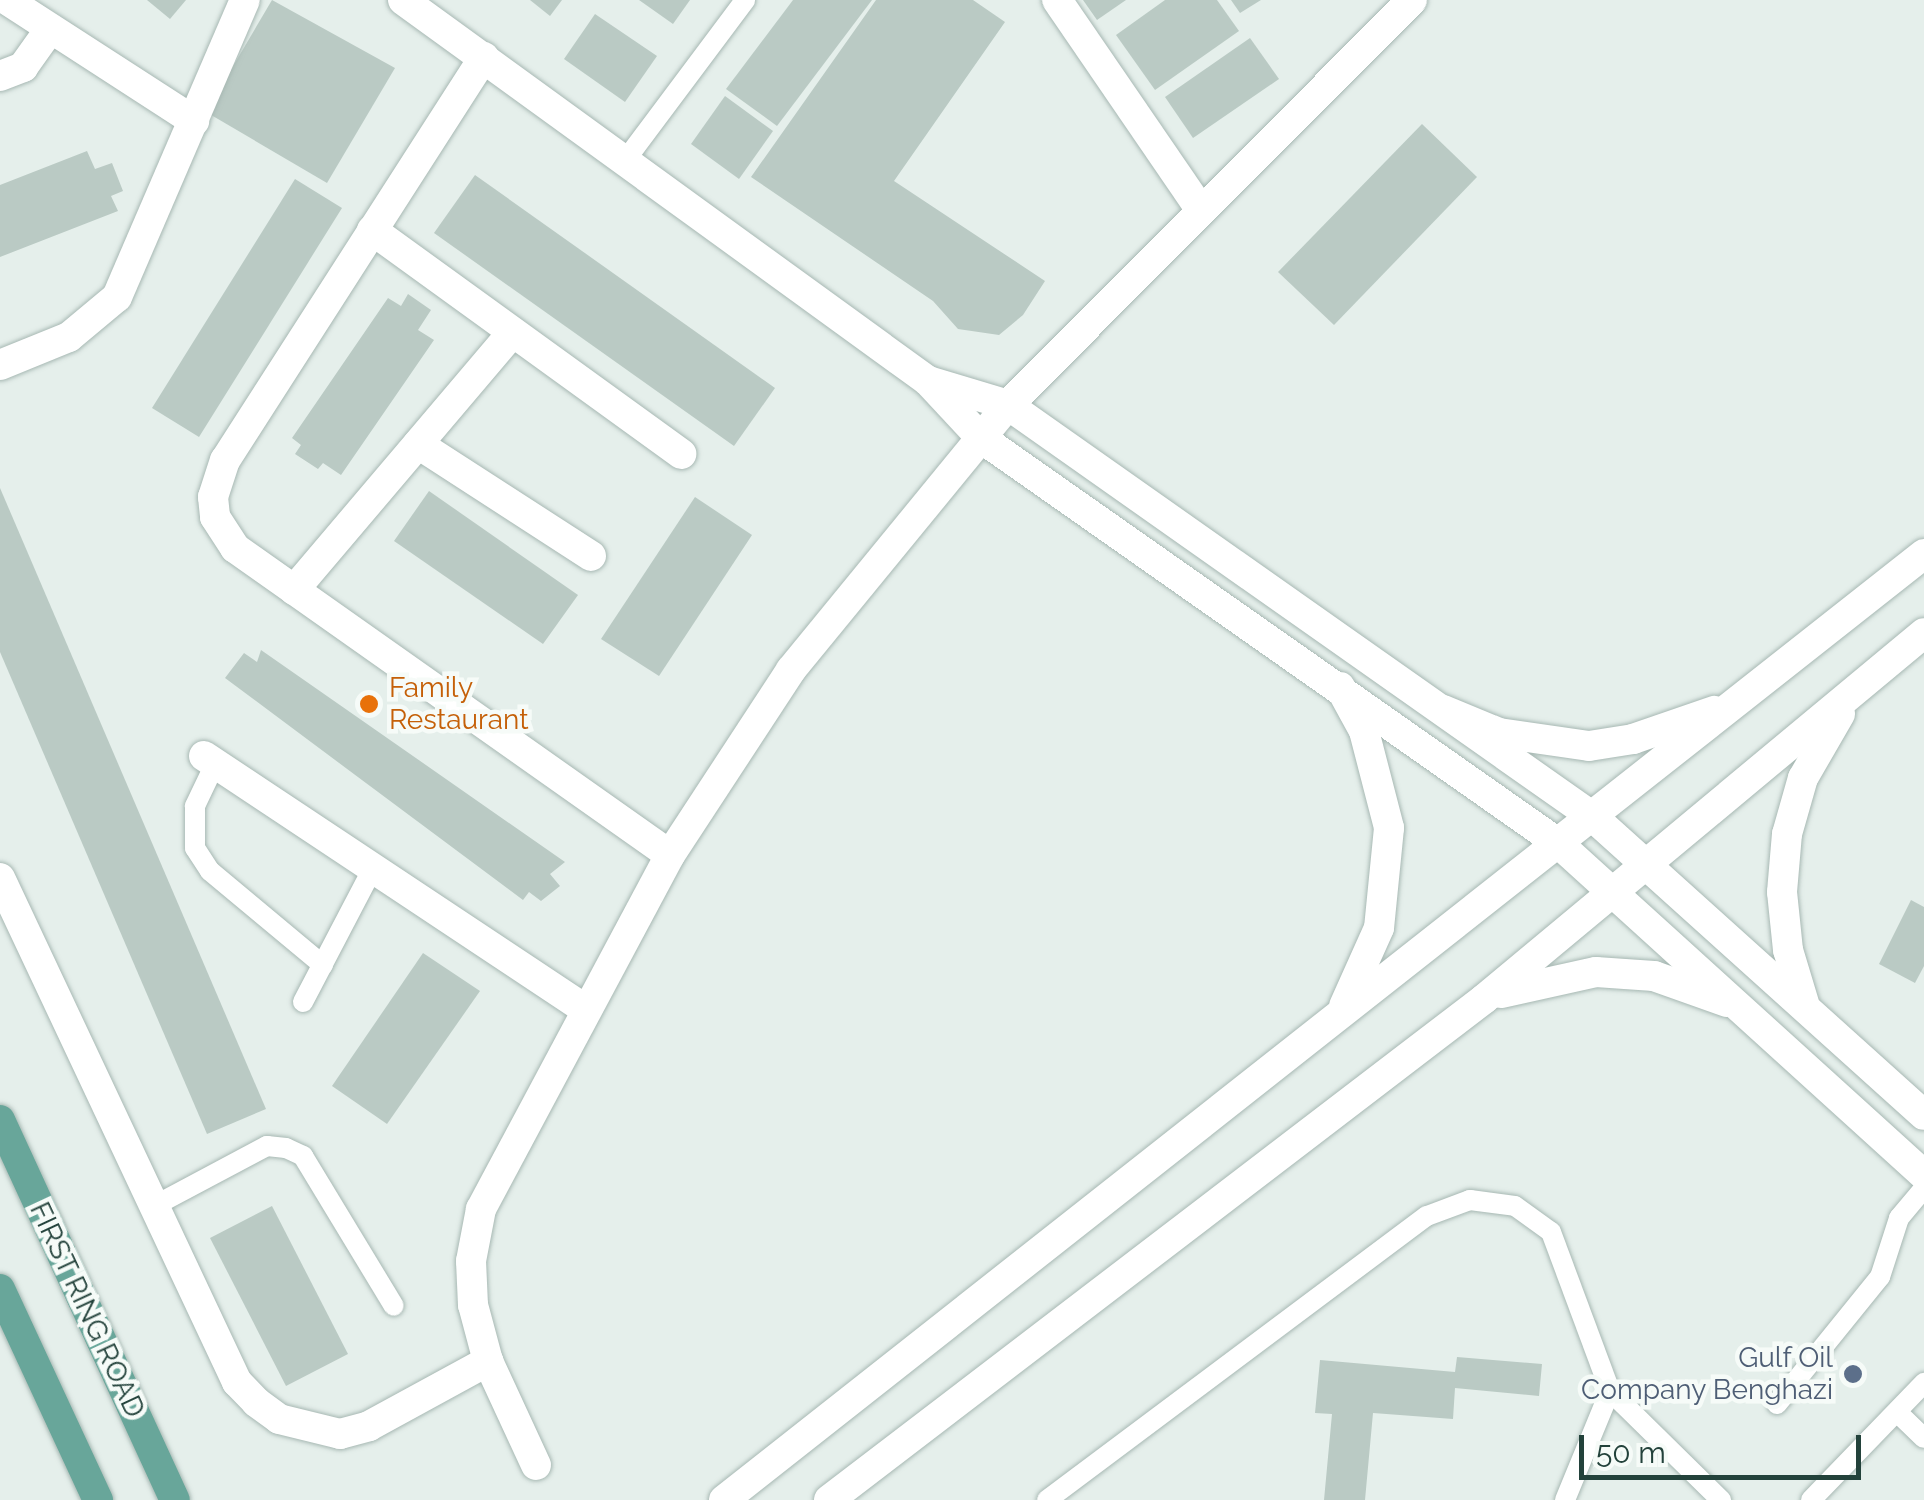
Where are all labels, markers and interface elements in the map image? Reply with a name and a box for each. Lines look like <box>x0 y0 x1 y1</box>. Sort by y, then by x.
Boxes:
place label: Family Restaurant <box>389 671 529 737</box>
marker: Family Restaurant <box>358 693 380 715</box>
street label: FIRST RING ROAD <box>22 1197 152 1423</box>
place label: Gulf Oil Company Benghazi <box>1580 1341 1833 1407</box>
marker: Gulf Oil Company Benghazi <box>1842 1363 1864 1385</box>
scale bar <box>1584 1415 1866 1477</box>
text: 50 m <box>1596 1435 1666 1470</box>

